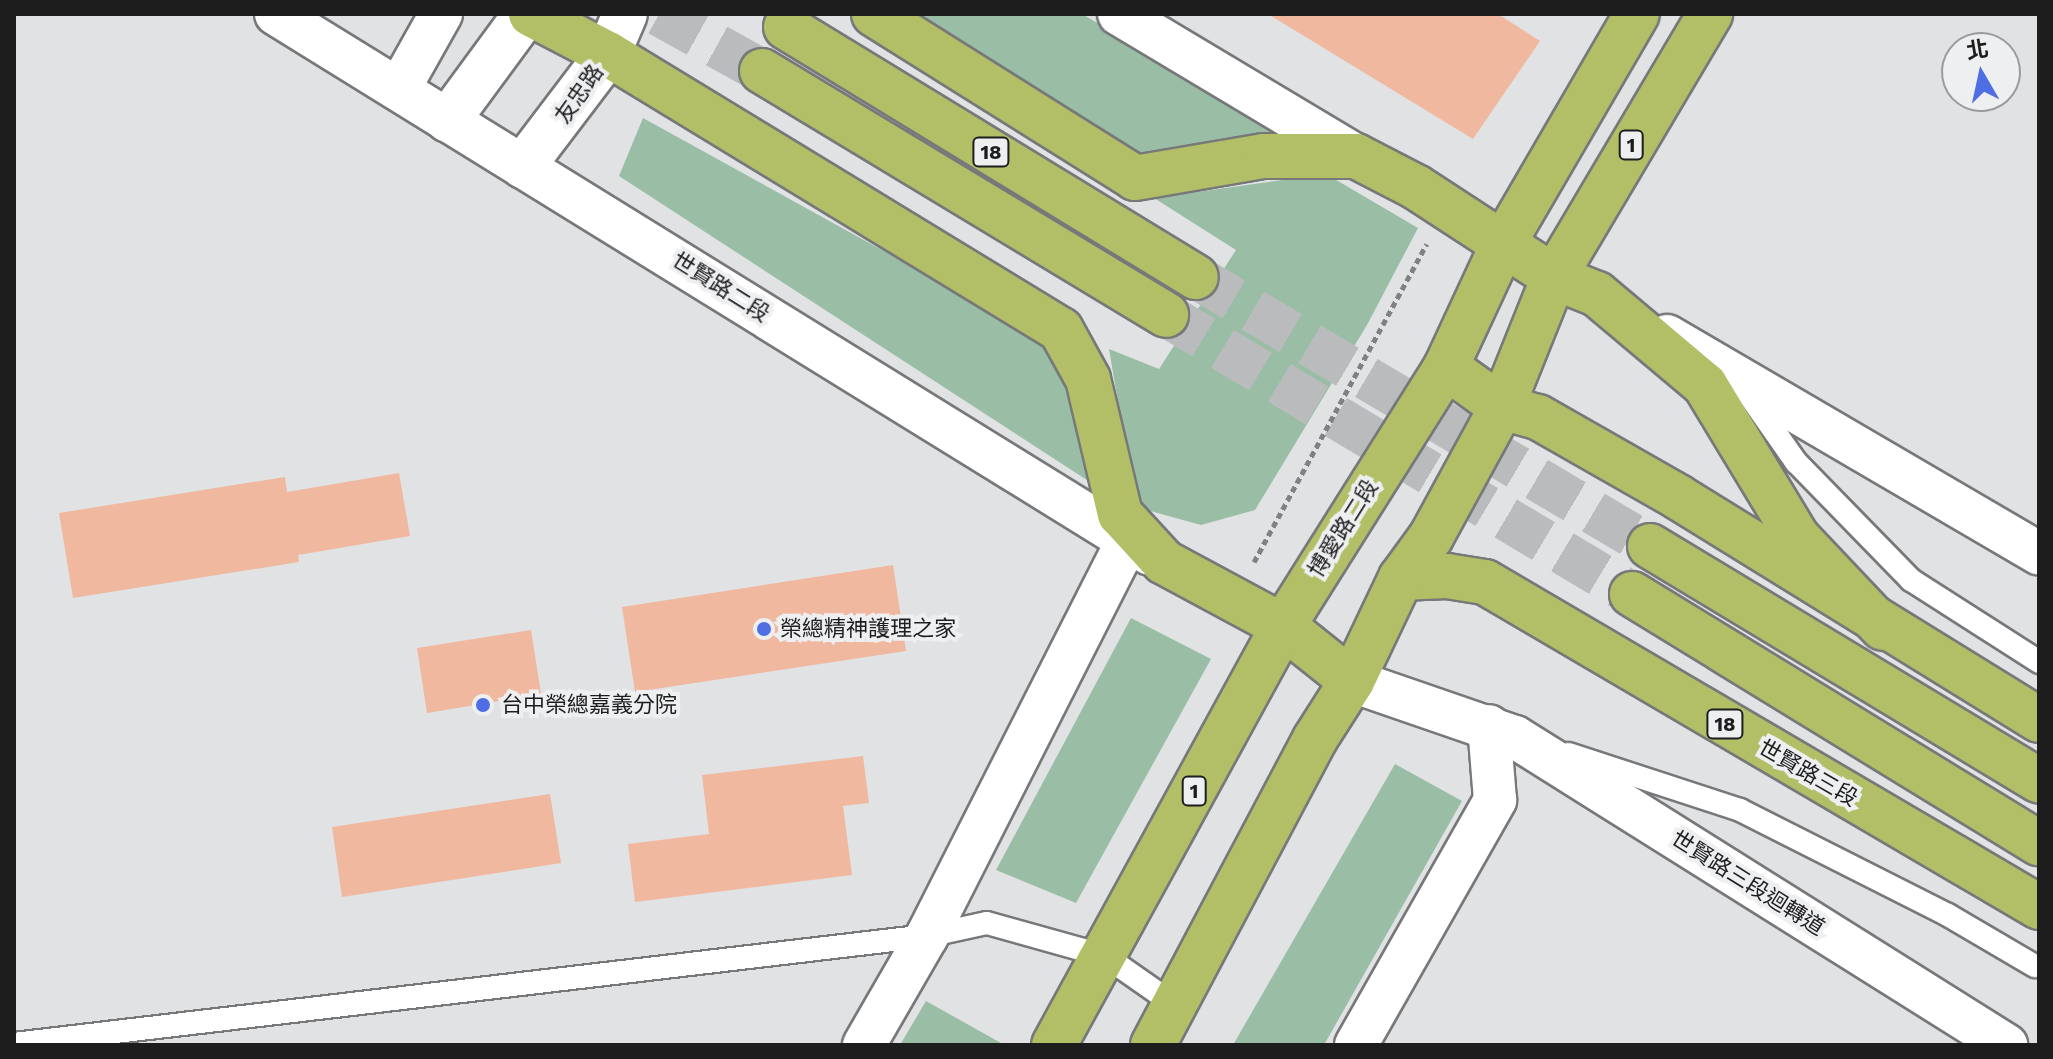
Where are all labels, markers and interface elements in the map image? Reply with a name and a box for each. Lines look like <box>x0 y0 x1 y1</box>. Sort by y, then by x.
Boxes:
north arrow <box>1941 32 2021 112</box>
text: 北 <box>1965 36 1990 64</box>
street label: 友忠路 <box>549 59 609 129</box>
road number: 1 <box>1617 129 1645 161</box>
road number: 18 <box>971 136 1011 168</box>
street label: 世賢路二段 <box>667 247 775 327</box>
street label: 博愛路二段 <box>1303 474 1383 582</box>
place label: 榮總精神護理之家 <box>780 616 956 642</box>
marker: 榮總精神護理之家 <box>755 620 773 638</box>
place label: 台中榮總嘉義分院 <box>501 692 677 718</box>
marker: 台中榮總嘉義分院 <box>472 694 494 716</box>
road number: 18 <box>1705 708 1745 740</box>
street label: 世賢路三段 <box>1754 734 1862 812</box>
road number: 1 <box>1180 775 1208 807</box>
street label: 世賢路三段迴轉道 <box>1666 825 1830 941</box>

